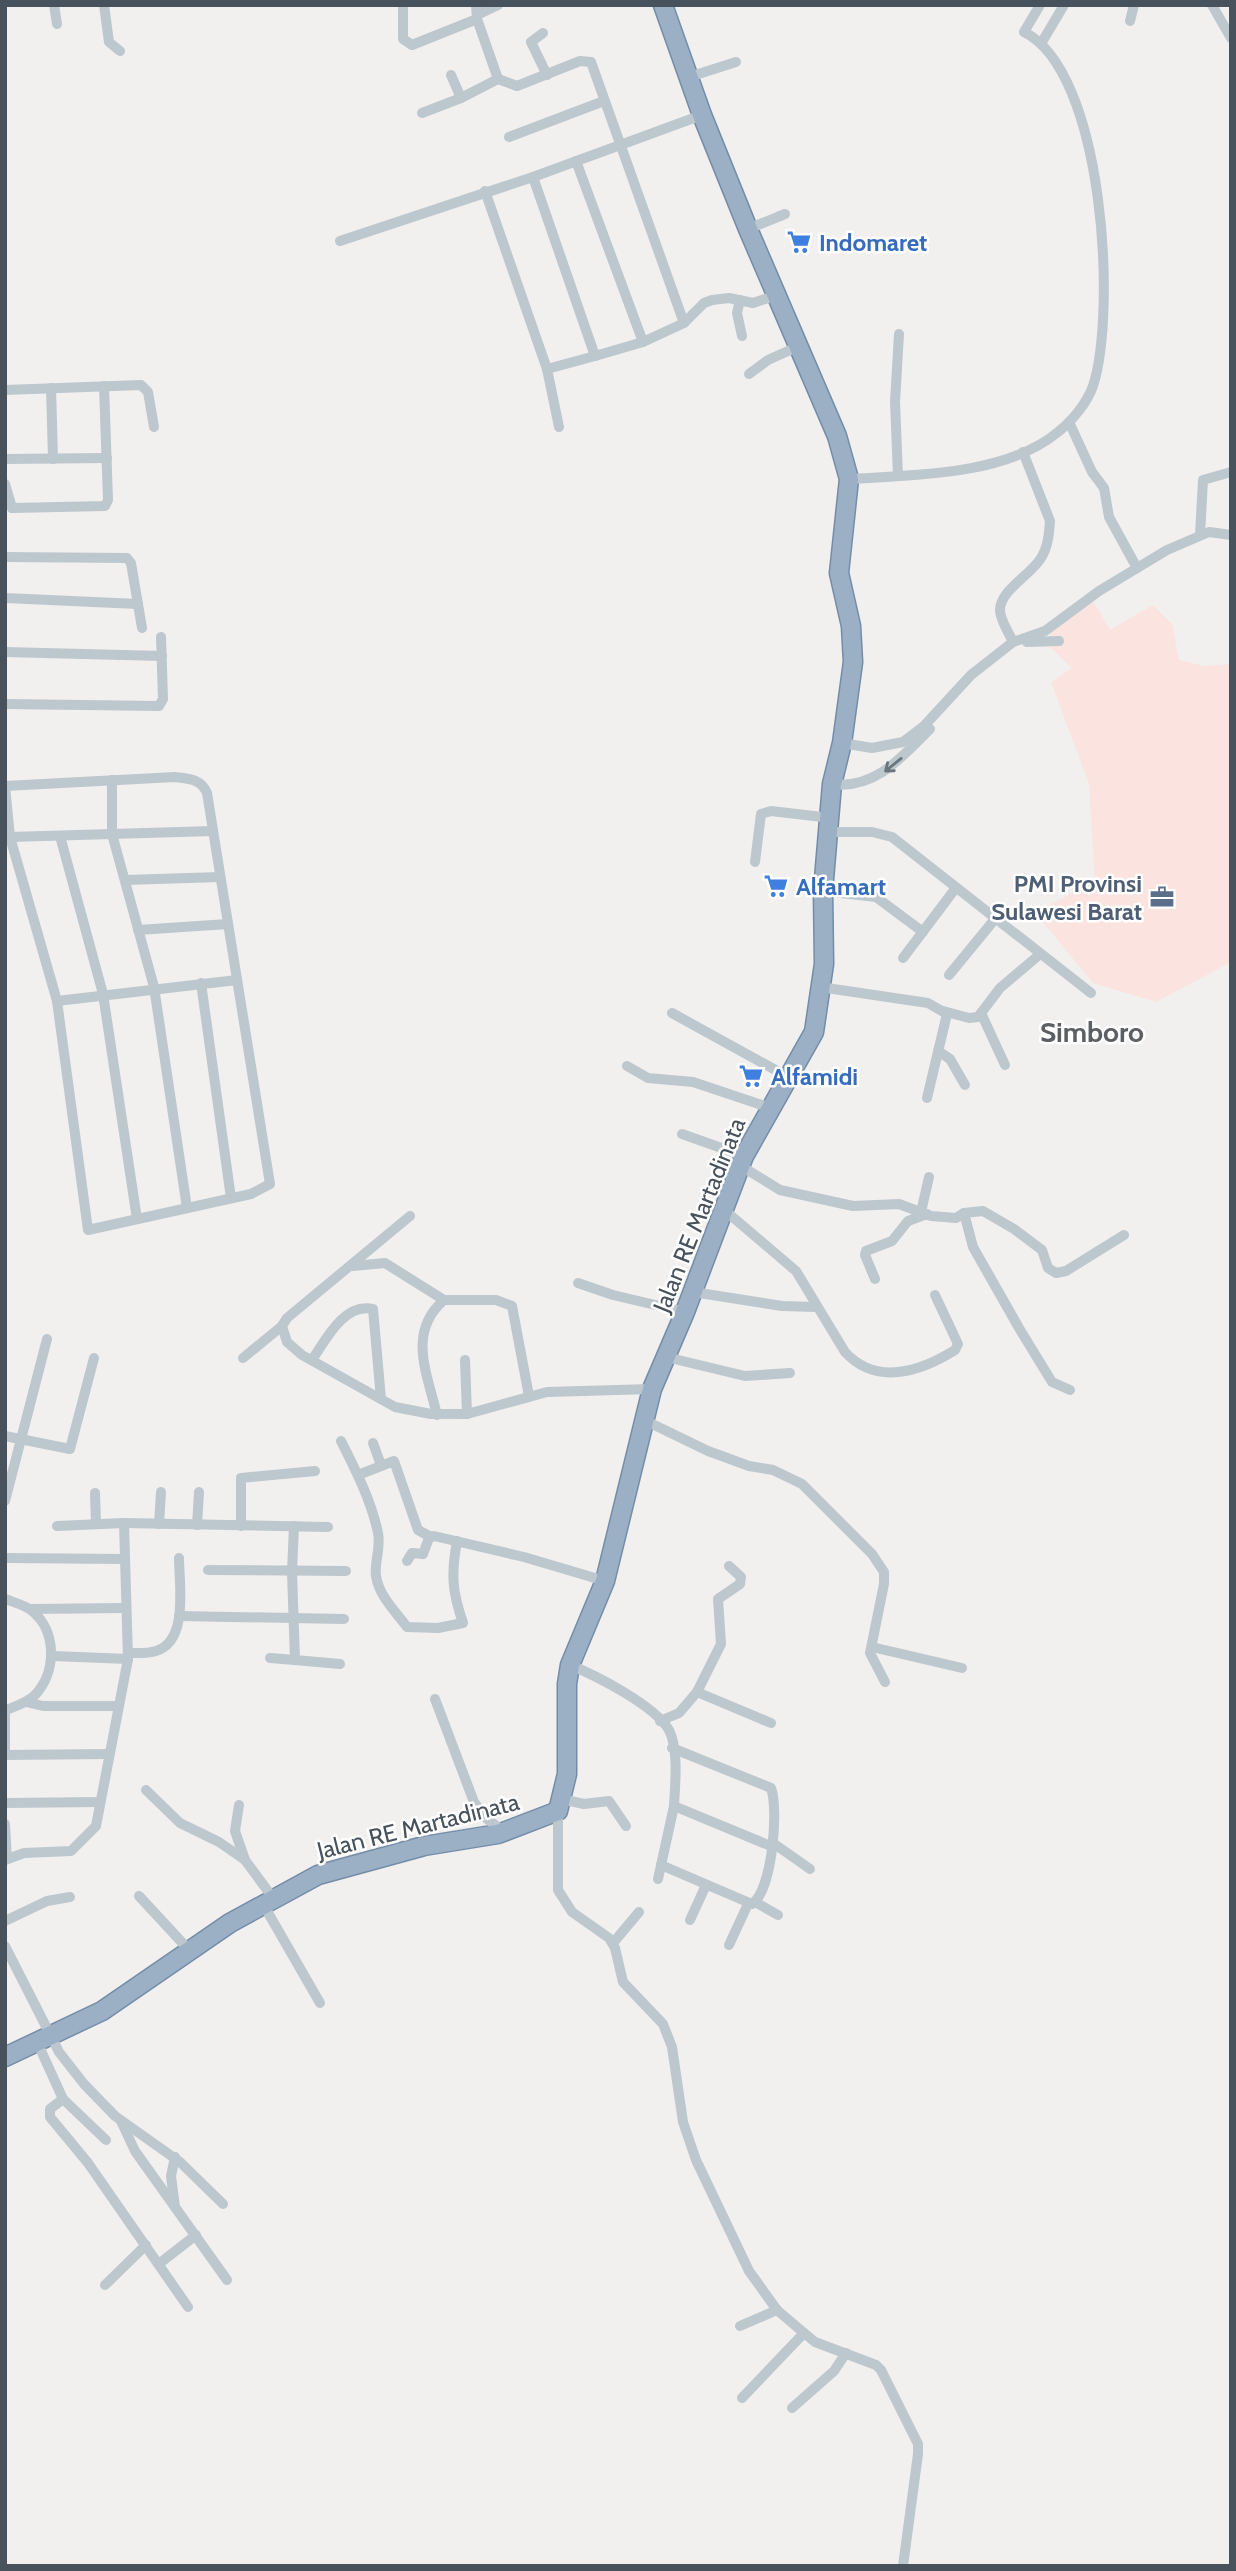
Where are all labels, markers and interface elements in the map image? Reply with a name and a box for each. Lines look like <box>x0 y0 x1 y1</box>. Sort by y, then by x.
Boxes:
supermarket icon: Indomaret <box>785 228 813 256</box>
place label: Indomaret <box>819 228 927 257</box>
one-way arrow <box>885 757 903 772</box>
place label: PMI Provinsi Sulawesi Barat <box>991 869 1142 926</box>
supermarket icon: Alfamart <box>762 872 790 900</box>
place label: Alfamart <box>796 872 886 901</box>
office icon: PMI Provinsi Sulawesi Barat <box>1148 883 1176 911</box>
district label: Simboro <box>1040 1015 1144 1049</box>
supermarket icon: Alfamidi <box>737 1062 765 1090</box>
place label: Alfamidi <box>771 1062 858 1091</box>
street label: Jalan RE Martadinata <box>646 1113 751 1317</box>
street label: Jalan RE Martadinata <box>313 1787 523 1865</box>

